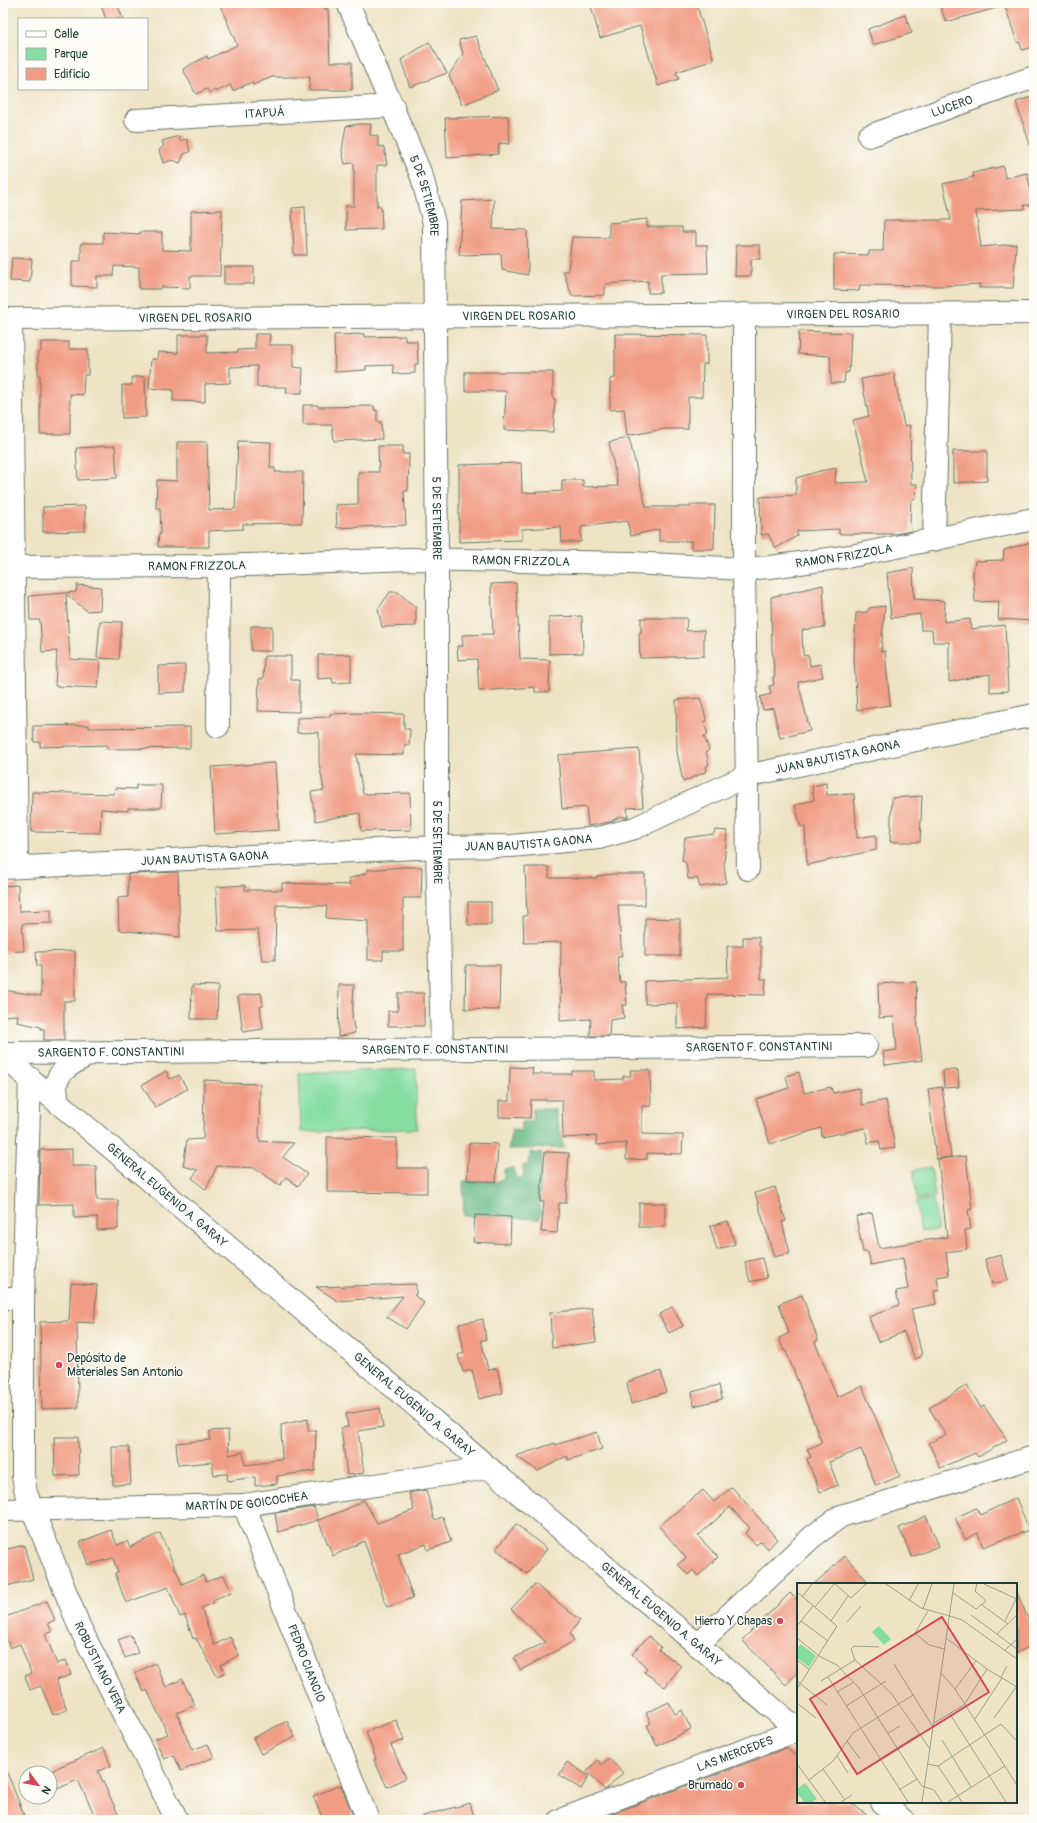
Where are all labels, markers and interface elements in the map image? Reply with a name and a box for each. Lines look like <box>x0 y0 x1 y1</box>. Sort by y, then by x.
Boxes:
legend <box>18 18 148 90</box>
text: Calle <box>54 27 79 42</box>
text: Parque <box>54 47 88 62</box>
text: Edificio <box>54 67 90 82</box>
street label: LUCERO <box>929 92 975 121</box>
street label: ITAPUÁ <box>244 103 285 122</box>
street label: 5 DE SETIEMBRE <box>406 153 442 236</box>
street label: VIRGEN DEL ROSARIO <box>786 306 900 322</box>
street label: VIRGEN DEL ROSARIO <box>462 308 576 324</box>
street label: VIRGEN DEL ROSARIO <box>138 310 252 326</box>
street label: 5 DE SETIEMBRE <box>429 476 444 560</box>
street label: RAMON FRIZZOLA <box>794 540 894 571</box>
street label: RAMON FRIZZOLA <box>472 553 570 569</box>
street label: RAMON FRIZZOLA <box>148 558 246 574</box>
street label: JUAN BAUTISTA GAONA <box>773 736 901 777</box>
street label: 5 DE SETIEMBRE <box>429 801 445 884</box>
street label: JUAN BAUTISTA GAONA <box>464 831 593 854</box>
street label: JUAN BAUTISTA GAONA <box>141 848 269 869</box>
street label: SARGENTO F. CONSTANTINI <box>685 1039 833 1055</box>
street label: SARGENTO F. CONSTANTINI <box>361 1041 509 1058</box>
street label: SARGENTO F. CONSTANTINI <box>37 1044 185 1060</box>
street label: GENERAL EUGENIO A. GARAY <box>103 1140 231 1251</box>
street label: GENERAL EUGENIO A. GARAY <box>351 1349 478 1460</box>
place label: Depósito de Materiales San Antonio <box>67 1351 184 1380</box>
marker: Depósito de Materiales San Antonio <box>54 1360 64 1370</box>
street label: MARTÍN DE GOICOCHEA <box>185 1488 309 1514</box>
street label: GENERAL EUGENIO A. GARAY <box>598 1559 725 1670</box>
inset map <box>797 1583 1017 1803</box>
place label: Hierro Y Chapas <box>694 1614 773 1629</box>
marker: Hierro Y Chapas <box>775 1616 785 1626</box>
street label: ROBUSTIANO VERA <box>71 1620 129 1716</box>
street label: PEDRO CIANCIO <box>284 1622 329 1705</box>
street label: LAS MERCEDES <box>695 1733 775 1775</box>
north arrow <box>18 1765 58 1805</box>
place label: Brumado <box>688 1778 734 1793</box>
marker: Brumado <box>736 1780 746 1790</box>
text: N <box>38 1783 54 1797</box>

